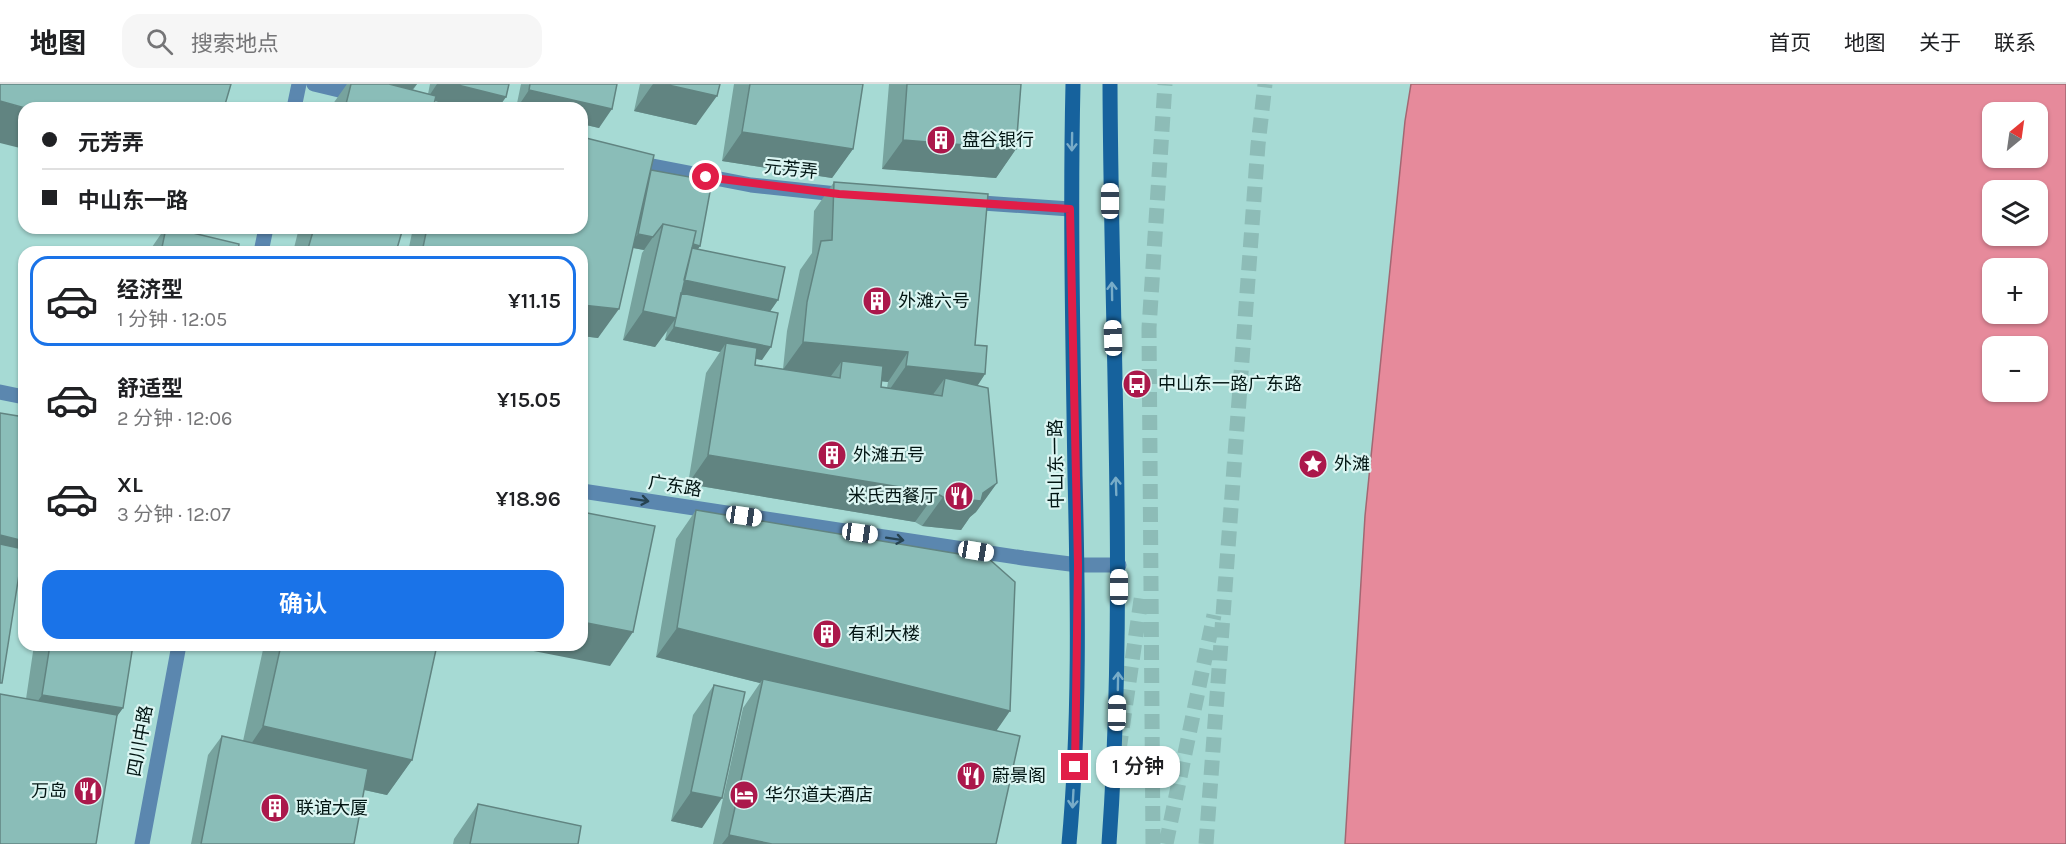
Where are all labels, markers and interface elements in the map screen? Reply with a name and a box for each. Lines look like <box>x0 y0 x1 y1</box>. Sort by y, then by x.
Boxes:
search box <box>122 14 542 68</box>
icon: search <box>143 25 176 58</box>
text: 地图 <box>30 27 86 60</box>
text: 搜索地点 <box>191 31 279 57</box>
text: 首页 <box>1769 31 1811 55</box>
text: 地图 <box>1844 31 1886 55</box>
text: 关于 <box>1919 31 1961 55</box>
text: 联系 <box>1994 31 2036 55</box>
north arrow <box>1982 102 2048 168</box>
map controls <box>1982 102 2048 402</box>
building icon: 盘谷银行 <box>925 124 957 156</box>
place label: 盘谷银行 <box>962 129 1034 151</box>
text: 元芳弄 <box>78 130 144 156</box>
one-way arrow <box>1066 132 1077 152</box>
street label: 元芳弄 <box>763 155 819 183</box>
route start <box>692 163 719 190</box>
button: layers <box>1982 180 2048 246</box>
car <box>1101 183 1119 219</box>
text: 中山东一路 <box>78 188 188 214</box>
button: + <box>1982 258 2048 324</box>
icon: car <box>45 274 99 328</box>
text: 经济型 <box>117 277 183 303</box>
one-way arrow <box>1106 281 1118 301</box>
building icon: 外滩六号 <box>861 285 893 317</box>
text: ¥11.15 <box>508 288 561 314</box>
place label: 外滩六号 <box>898 290 970 312</box>
text: 1 分钟 · 12:05 <box>117 308 227 331</box>
car <box>1103 320 1123 356</box>
button: − <box>1982 336 2048 402</box>
bus stop icon: 中山东一路广东路 <box>1121 368 1153 400</box>
icon: car <box>45 373 99 427</box>
place label: 中山东一路广东路 <box>1158 373 1302 395</box>
text: 舒适型 <box>117 376 183 402</box>
text: ¥15.05 <box>497 387 561 413</box>
text: 2 分钟 · 12:06 <box>117 407 233 430</box>
street label: 中山东一路 <box>1044 419 1068 509</box>
building icon: 外滩五号 <box>816 439 848 471</box>
place label: 外滩五号 <box>853 444 925 466</box>
place icon: 外滩 <box>1297 448 1329 480</box>
place label: 外滩 <box>1334 453 1370 475</box>
street label: 广东路 <box>647 471 703 501</box>
icon: car <box>45 472 99 526</box>
text: XL <box>117 472 143 498</box>
one-way arrow <box>1111 476 1122 496</box>
restaurant icon: 米氏西餐厅 <box>943 480 975 512</box>
place label: 米氏西餐厅 <box>848 485 938 507</box>
text: ¥18.96 <box>496 486 561 512</box>
one-way arrow <box>629 495 649 506</box>
text: 3 分钟 · 12:07 <box>117 503 231 526</box>
car <box>725 505 763 527</box>
car <box>841 522 879 544</box>
one-way arrow <box>885 533 904 544</box>
car <box>957 539 995 563</box>
car <box>1110 569 1128 605</box>
button: 确认 <box>42 570 564 639</box>
building icon: 有利大楼 <box>811 618 843 650</box>
place label: 有利大楼 <box>848 623 920 645</box>
one-way arrow <box>1112 671 1124 691</box>
car <box>1108 695 1126 731</box>
street label: 四川中路 <box>123 704 157 778</box>
callout: 1 分钟 <box>1096 746 1180 788</box>
route end <box>1061 753 1088 780</box>
text: 1 分钟 <box>1112 755 1164 778</box>
restaurant icon: 蔚景阁 <box>955 760 987 792</box>
place label: 蔚景阁 <box>992 765 1046 787</box>
restaurant icon: 万岛 <box>72 775 104 807</box>
hotel icon: 华尔道夫酒店 <box>728 779 760 811</box>
place label: 万岛 <box>31 780 67 802</box>
place label: 华尔道夫酒店 <box>765 784 873 806</box>
one-way arrow <box>1067 789 1078 809</box>
building icon: 联谊大厦 <box>259 792 291 824</box>
place label: 联谊大厦 <box>296 797 368 819</box>

